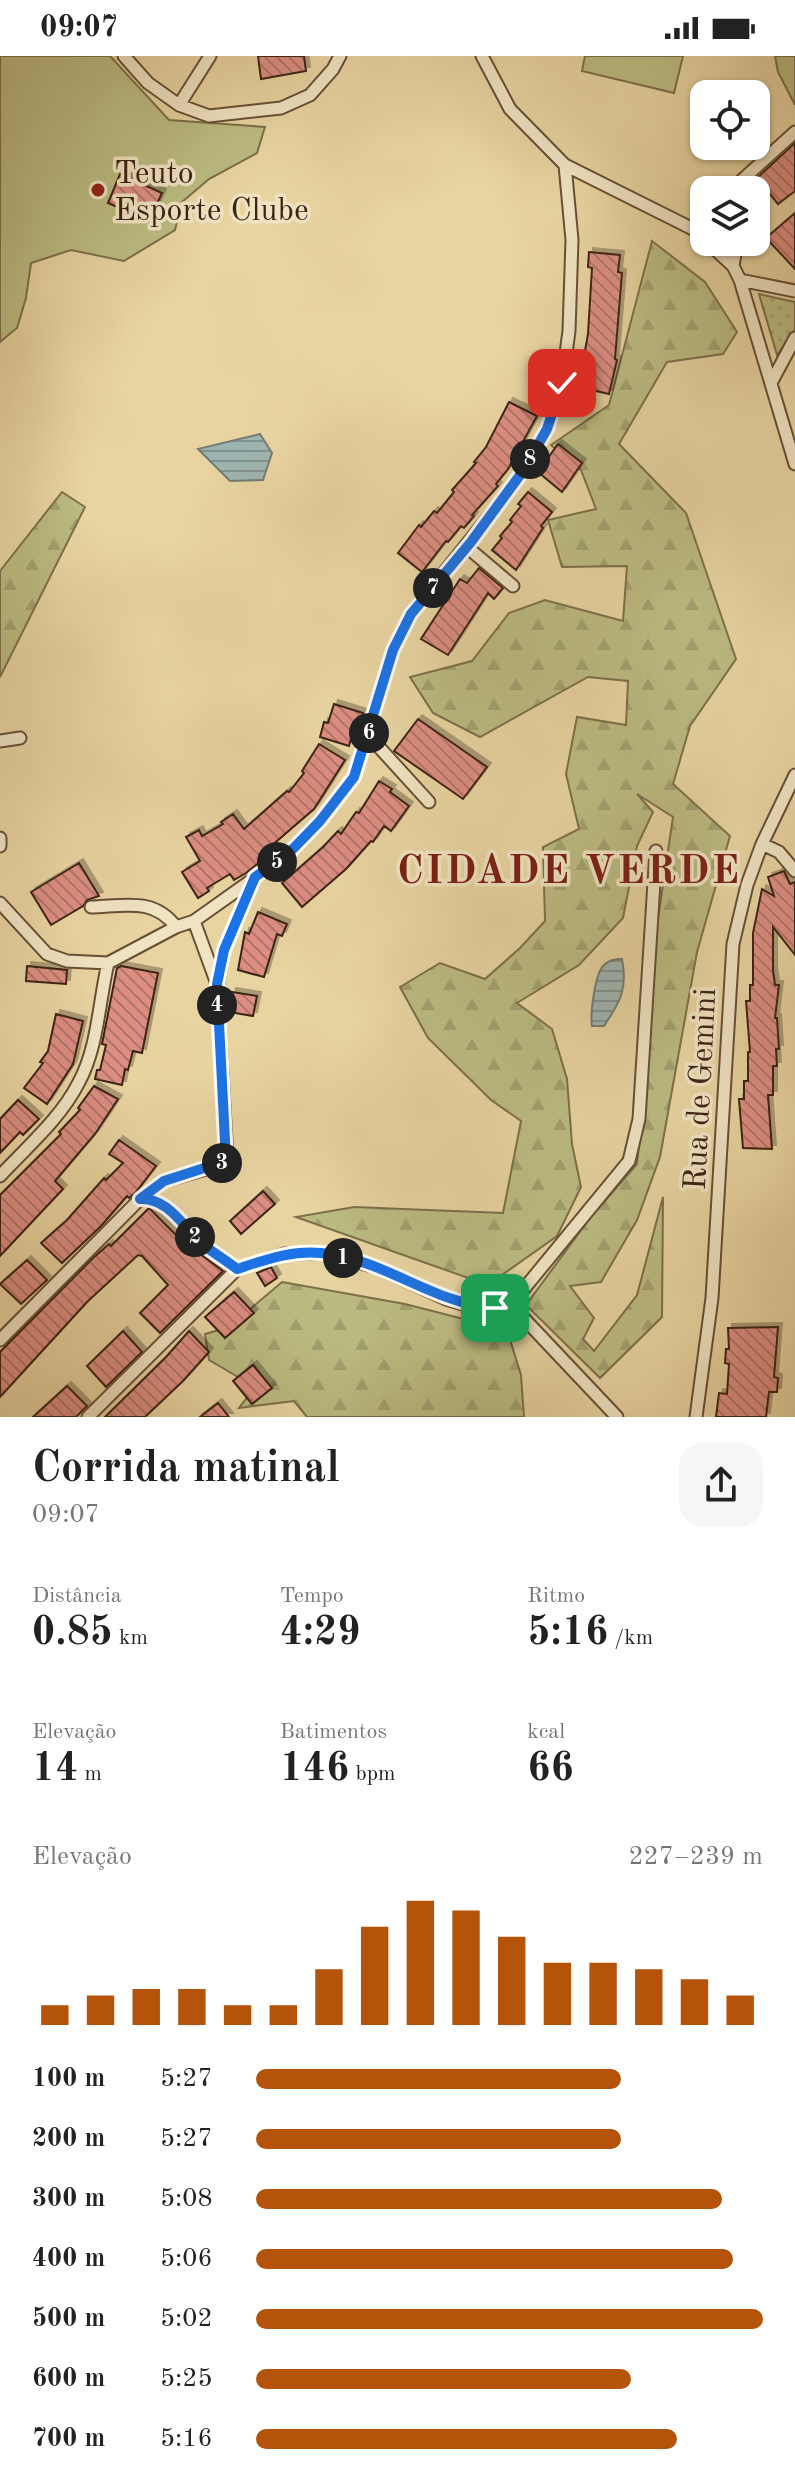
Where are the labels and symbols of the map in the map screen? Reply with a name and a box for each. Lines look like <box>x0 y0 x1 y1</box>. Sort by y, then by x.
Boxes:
place label: Teuto Esporte Clube <box>114 159 309 228</box>
marker: Teuto Esporte Clube <box>89 181 107 199</box>
pin <box>528 349 596 417</box>
pin: 8 <box>510 439 550 479</box>
pin: 7 <box>413 568 453 608</box>
pin: 6 <box>349 713 389 753</box>
pin: 5 <box>257 842 297 882</box>
district label: CIDADE VERDE <box>397 853 741 893</box>
pin: 4 <box>197 985 237 1025</box>
street label: Rua de Gemini <box>681 987 723 1191</box>
pin: 3 <box>202 1143 242 1183</box>
pin: 2 <box>175 1217 215 1257</box>
pin: 1 <box>323 1238 363 1278</box>
pin <box>461 1274 529 1342</box>

